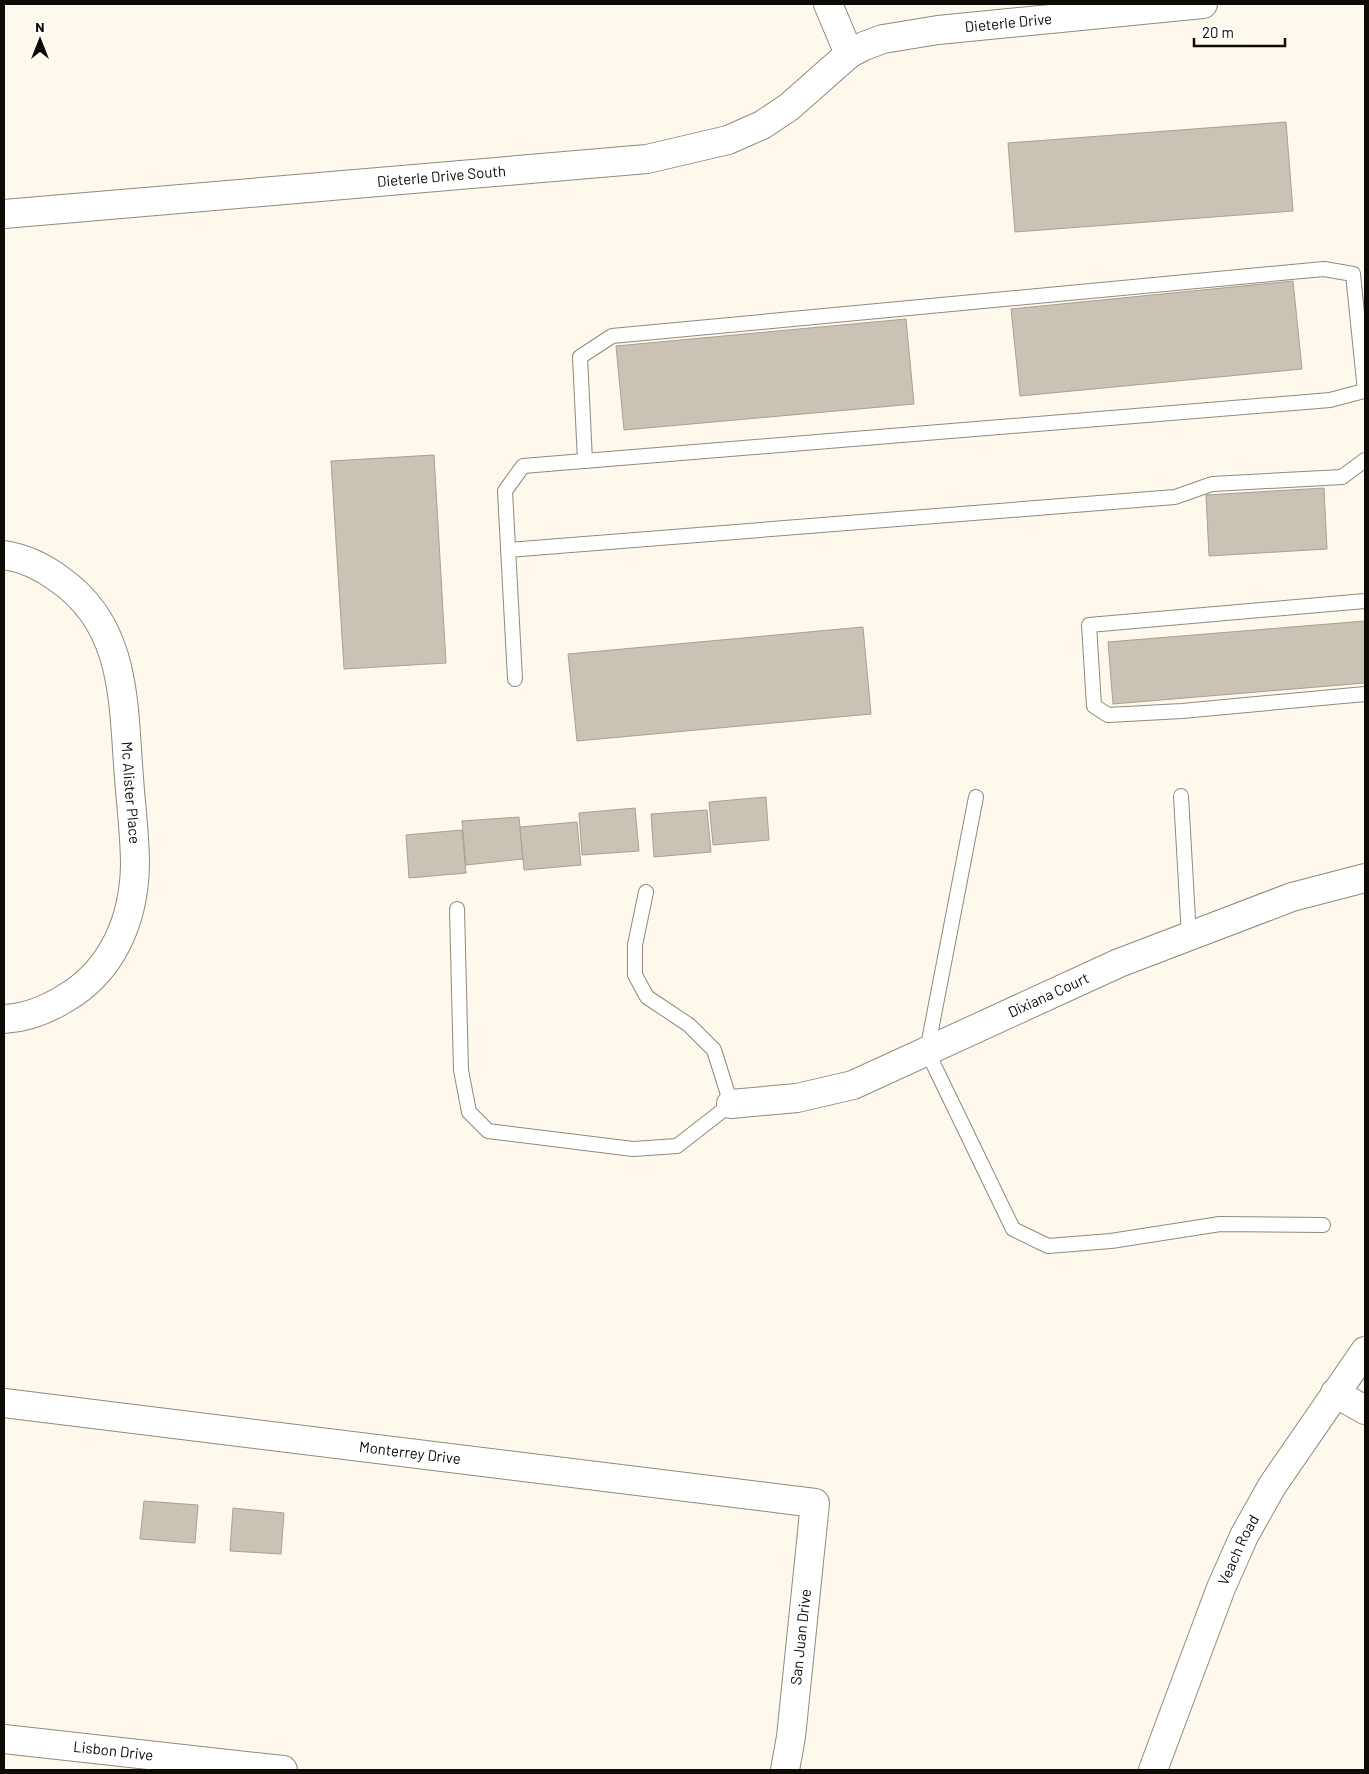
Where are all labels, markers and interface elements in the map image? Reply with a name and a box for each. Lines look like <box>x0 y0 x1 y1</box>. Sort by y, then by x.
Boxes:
street label: Dieterle Drive <box>964 9 1053 35</box>
north arrow <box>15 15 65 65</box>
scale bar <box>1194 15 1285 47</box>
text: N <box>35 18 45 35</box>
text: 20 m <box>1202 23 1234 41</box>
street label: Dieterle Drive South <box>376 161 506 190</box>
street label: Mc Alister Place <box>119 741 144 844</box>
street label: Dixiana Court <box>1005 968 1092 1021</box>
street label: Monterrey Drive <box>358 1437 462 1467</box>
street label: Veach Road <box>1213 1511 1262 1588</box>
street label: San Juan Drive <box>786 1588 814 1686</box>
street label: Lisbon Drive <box>72 1737 154 1764</box>

